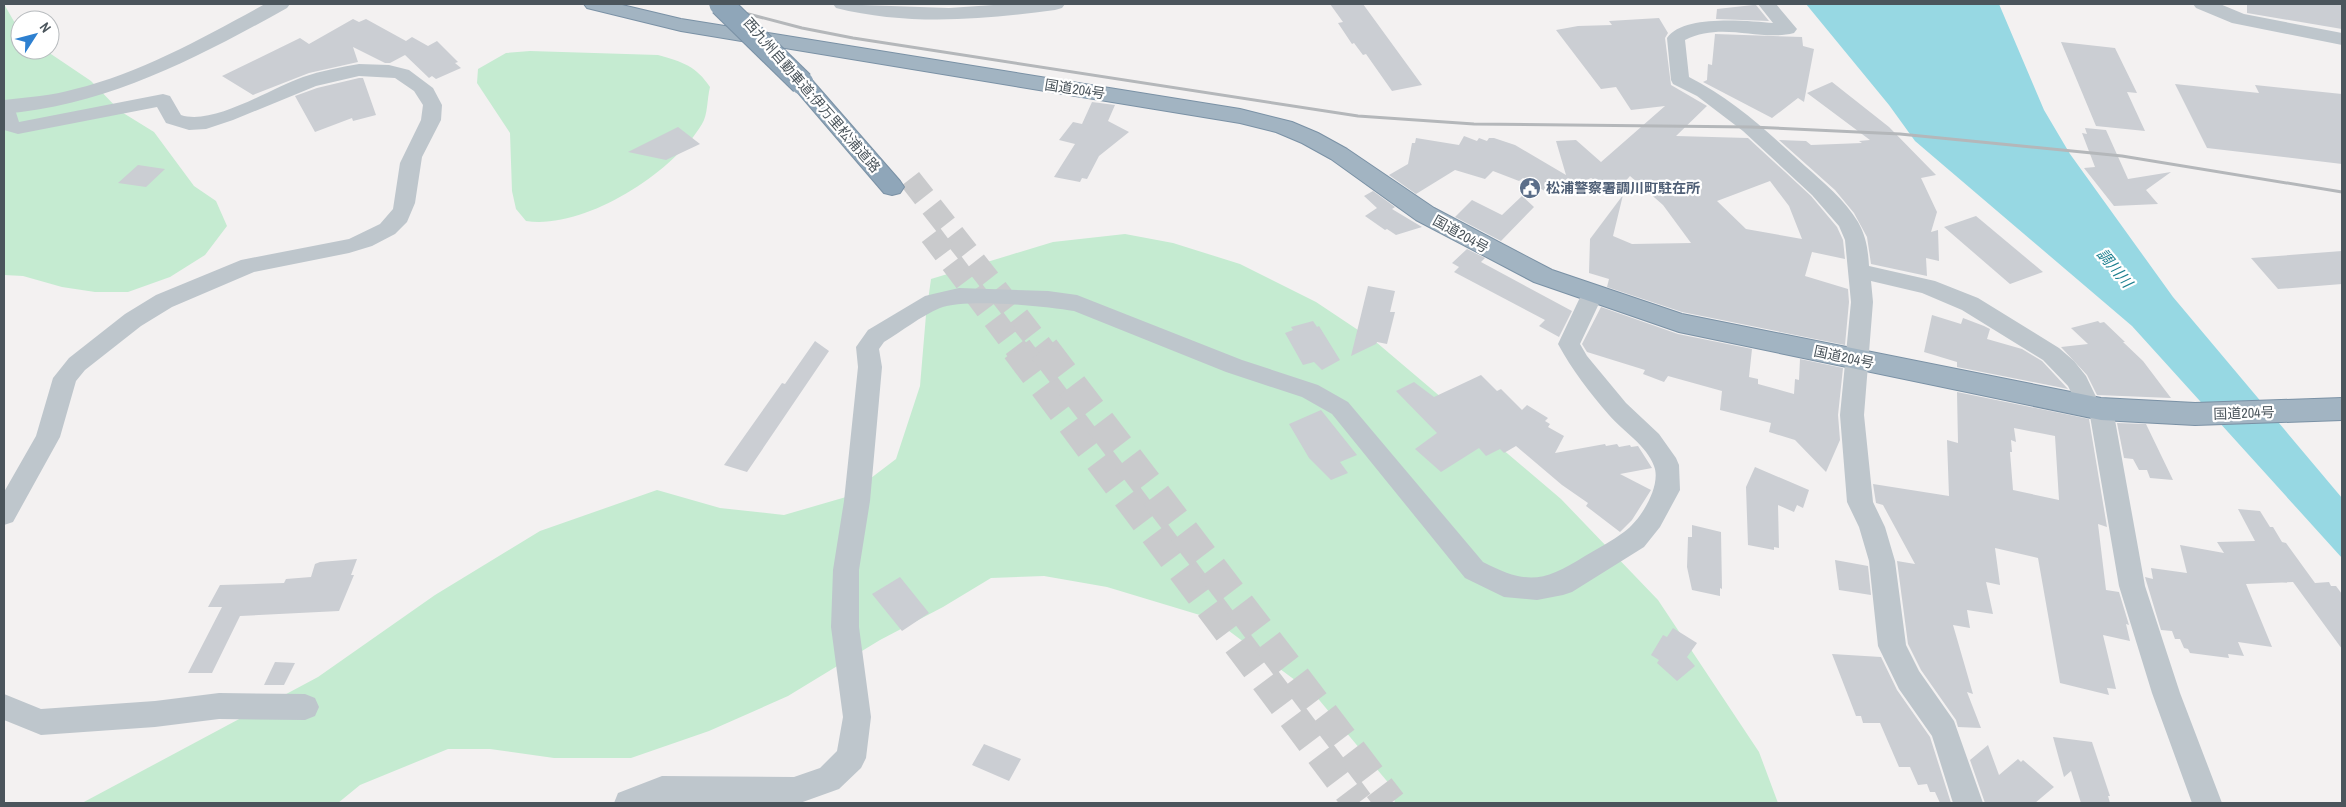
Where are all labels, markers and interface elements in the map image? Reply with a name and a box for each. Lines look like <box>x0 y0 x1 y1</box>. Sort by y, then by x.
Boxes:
north arrow <box>10 10 60 60</box>
street label: 西九州自動車道;伊万里松浦道路 <box>740 14 884 176</box>
text: N <box>36 19 55 36</box>
street label: 国道204号 <box>1043 75 1107 103</box>
public building icon: 松浦警察署調川町駐在所 <box>1518 176 1542 200</box>
place label: 松浦警察署調川町駐在所 <box>1546 179 1700 197</box>
street label: 国道204号 <box>1430 211 1492 257</box>
water label: 調川川 <box>2092 244 2139 294</box>
street label: 国道204号 <box>1812 342 1876 372</box>
street label: 国道204号 <box>2213 403 2275 423</box>

